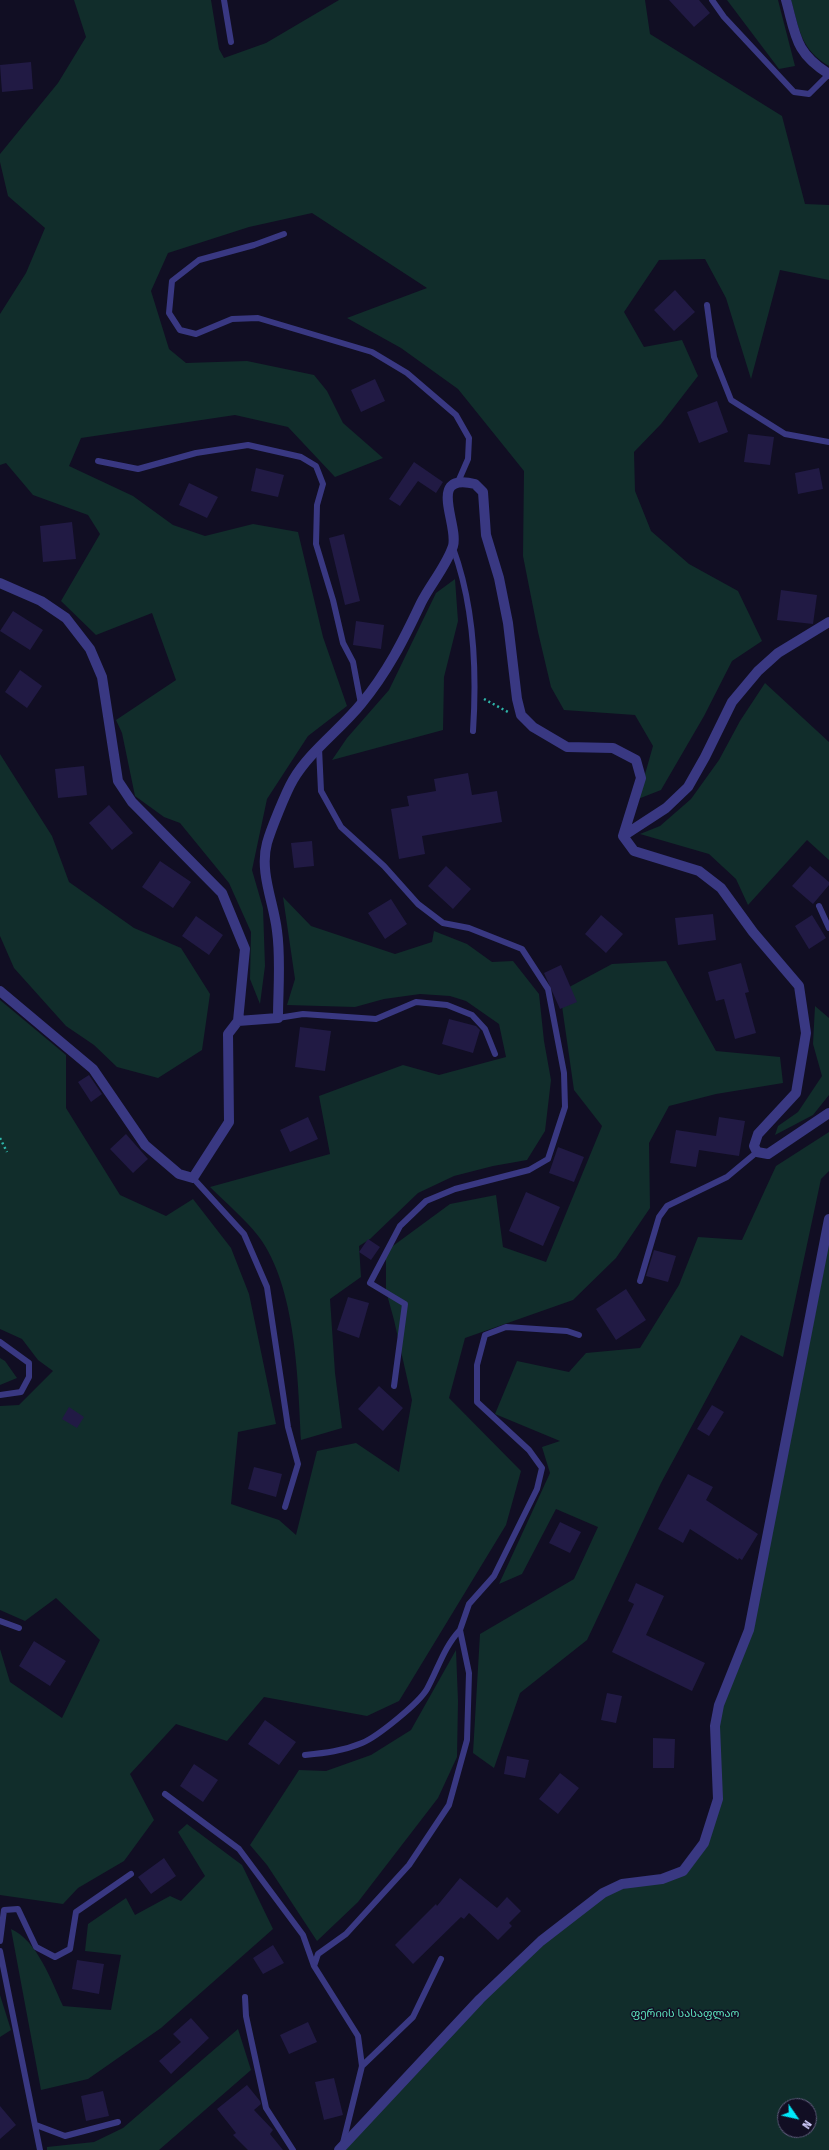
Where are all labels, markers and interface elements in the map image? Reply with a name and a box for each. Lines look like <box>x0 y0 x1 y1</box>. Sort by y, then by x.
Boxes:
park label: ფერიის სასაფლაო <box>631 2007 739 2021</box>
north arrow <box>777 2098 817 2138</box>
text: N <box>799 2118 814 2131</box>

